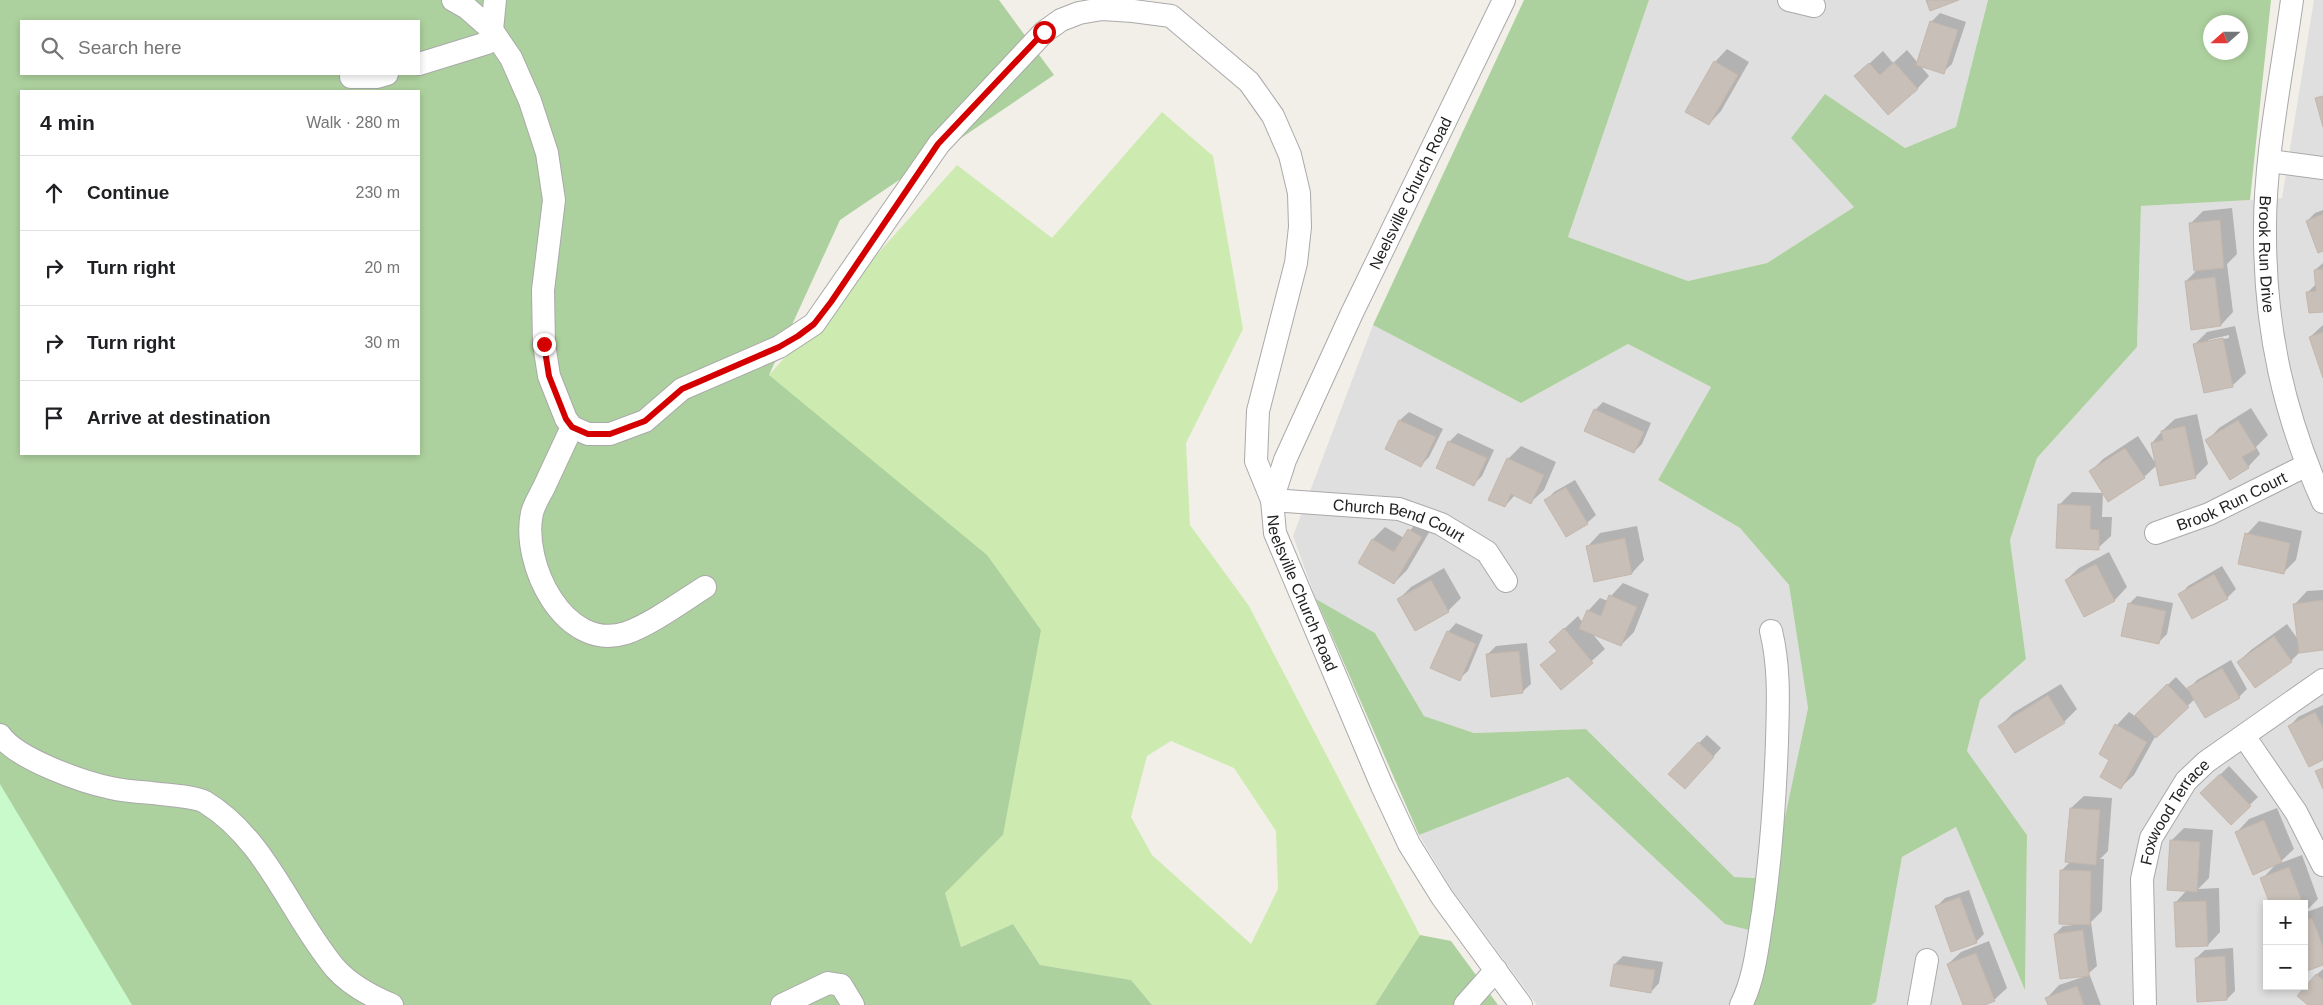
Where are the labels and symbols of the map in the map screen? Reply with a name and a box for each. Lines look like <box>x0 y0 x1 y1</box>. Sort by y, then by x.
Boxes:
north arrow <box>2203 15 2248 60</box>
route start <box>1033 21 1056 44</box>
street label: Neelsville Church Road <box>1366 114 1455 272</box>
street label: Brook Run Drive <box>2256 195 2277 314</box>
route end <box>533 333 556 356</box>
street label: Brook Run Court <box>2174 468 2290 534</box>
street label: Church Bend Court <box>1332 496 1468 546</box>
street label: Neelsville Church Road <box>1264 514 1340 674</box>
street label: Foxwood Terrace <box>2137 756 2213 867</box>

